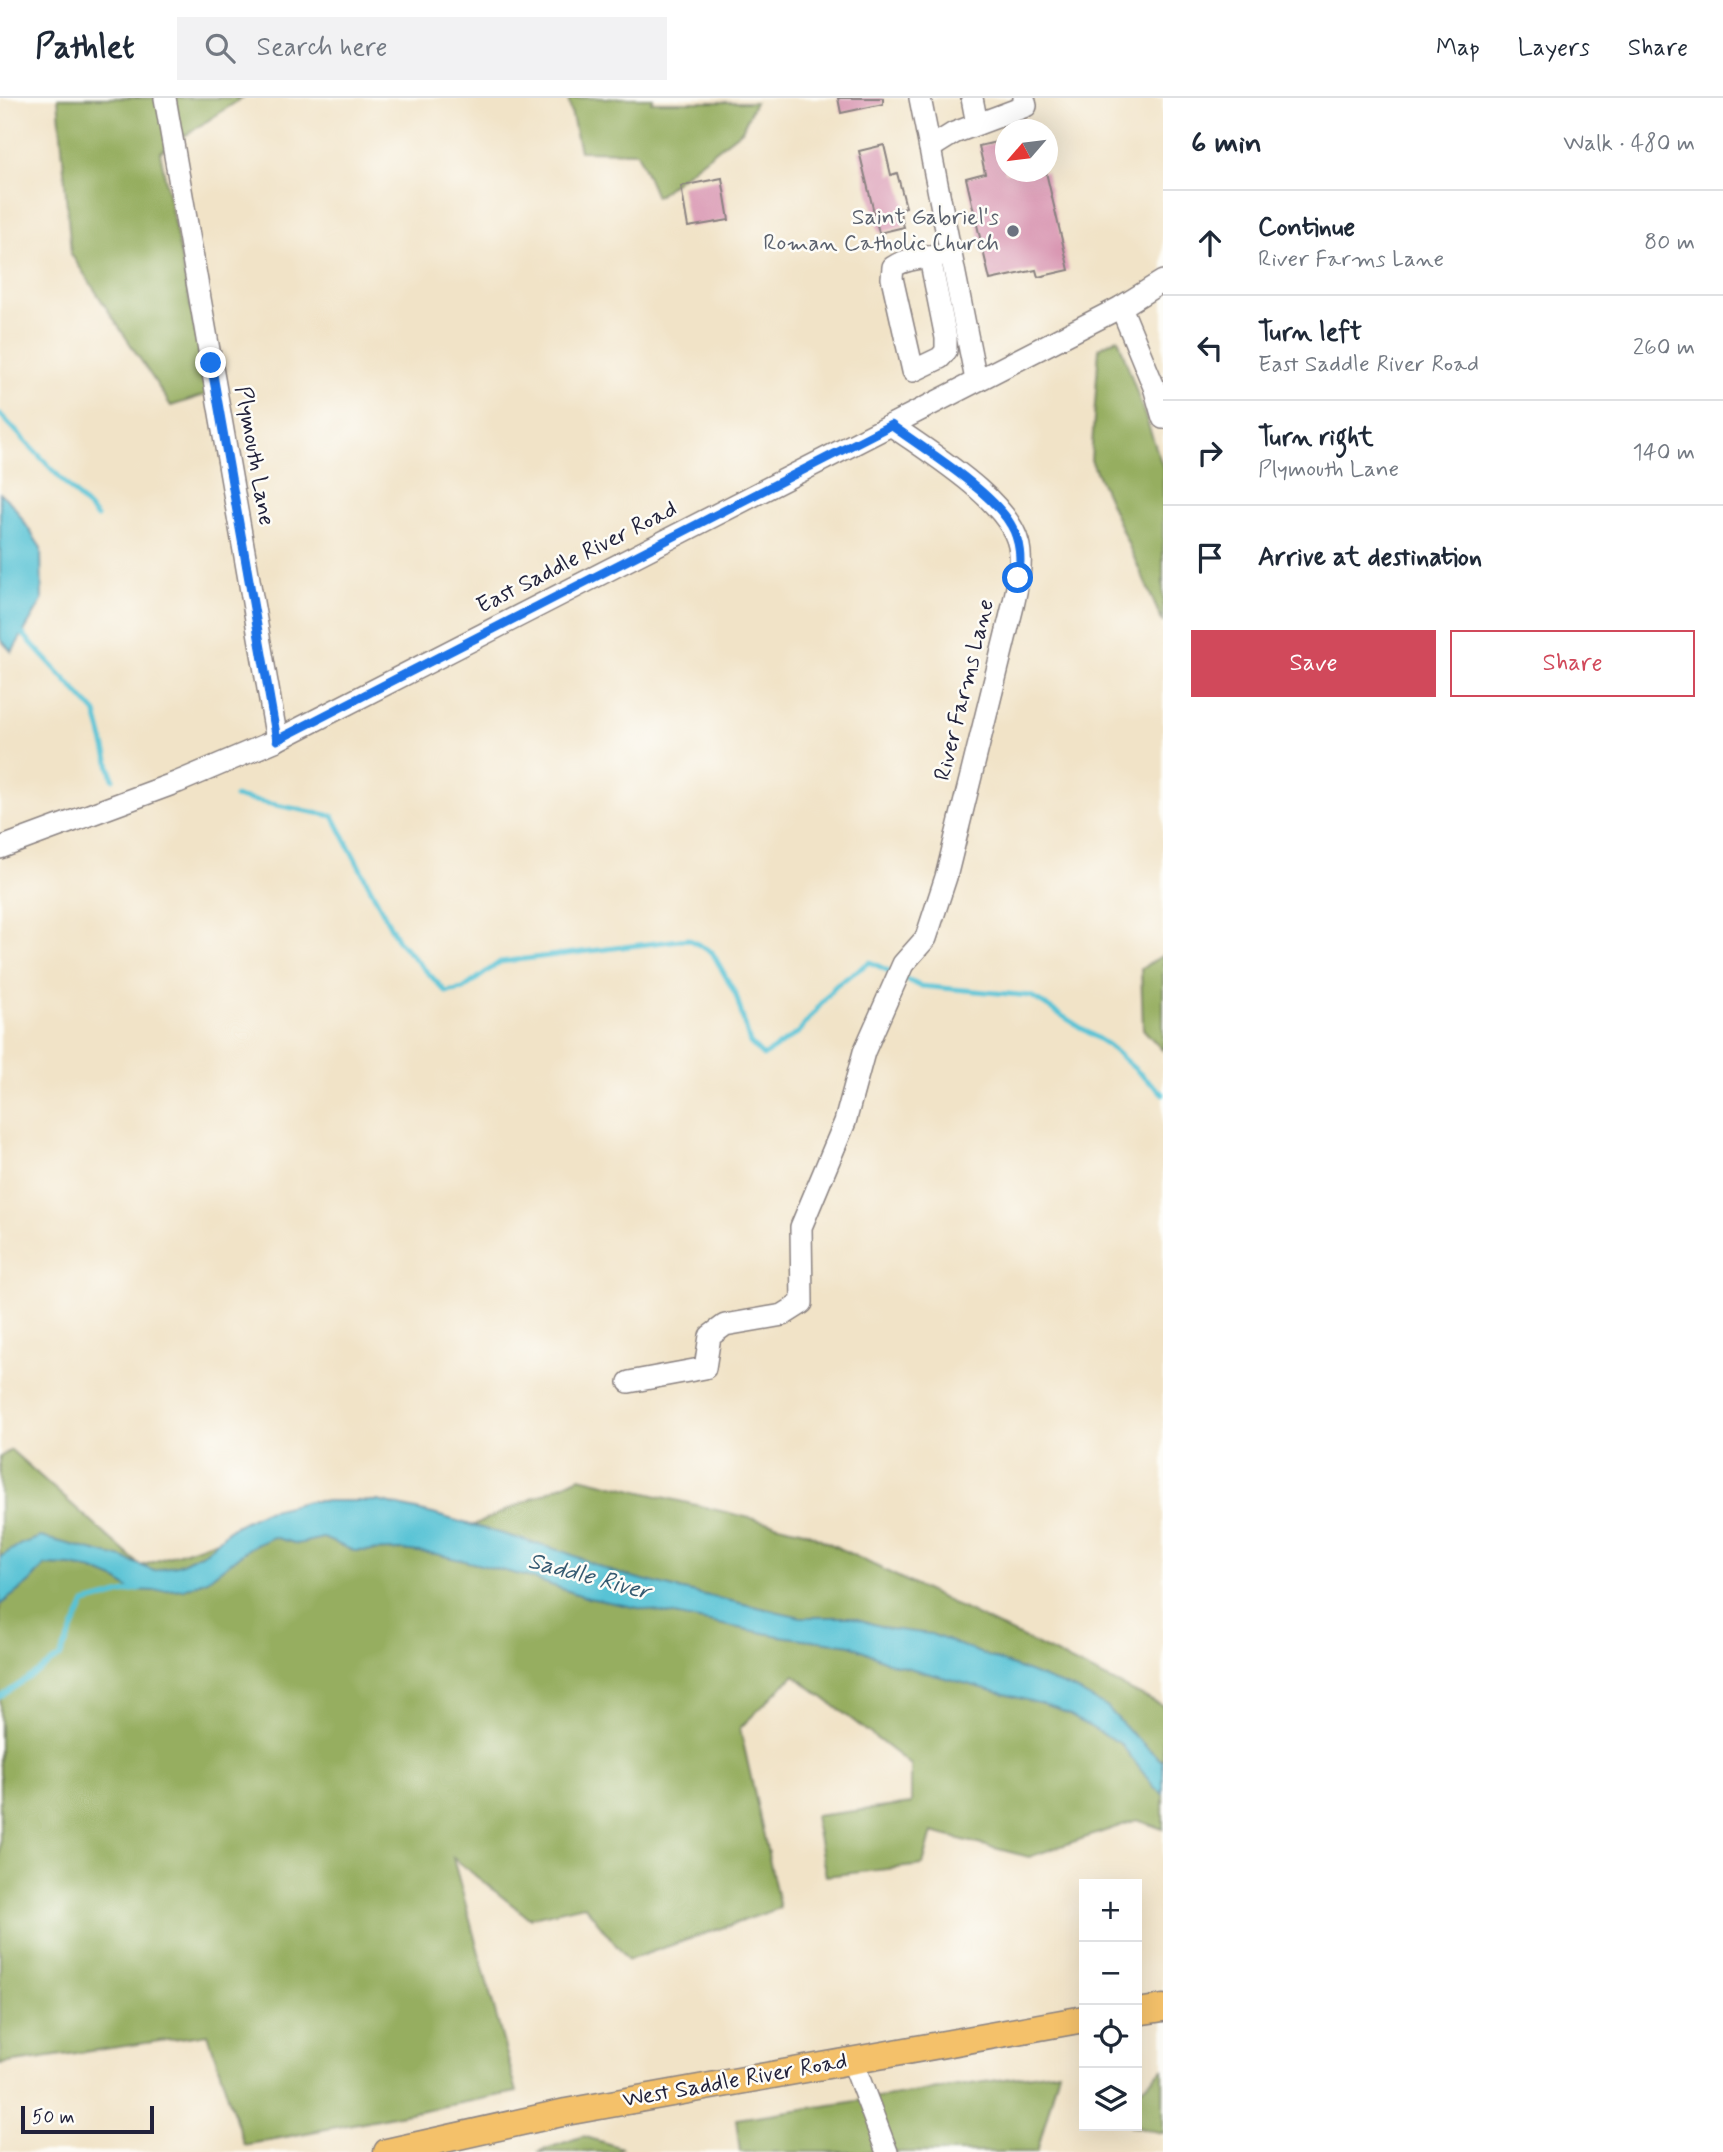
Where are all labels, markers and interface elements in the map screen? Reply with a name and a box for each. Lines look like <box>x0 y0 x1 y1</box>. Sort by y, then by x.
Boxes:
search box <box>177 17 667 80</box>
text: Pathlet <box>35 26 135 70</box>
icon: search <box>201 29 239 67</box>
text: Search here <box>257 31 387 65</box>
text: Map <box>1436 33 1480 64</box>
text: Layers <box>1518 33 1590 64</box>
text: Share <box>1628 33 1688 64</box>
north arrow <box>995 119 1058 182</box>
text: 6 min <box>1191 124 1262 163</box>
text: Walk · 480 m <box>1563 129 1695 159</box>
place label: Saint Gabriel's Roman Catholic Church <box>763 203 999 259</box>
text: Continue <box>1258 211 1355 245</box>
marker: Saint Gabriel's Roman Catholic Church <box>1005 223 1021 239</box>
icon: ahead <box>1191 224 1229 262</box>
text: 80 m <box>1644 228 1695 258</box>
text: River Farms Lane <box>1258 245 1444 275</box>
text: Turn left <box>1258 316 1362 350</box>
icon: left <box>1191 329 1229 367</box>
text: 260 m <box>1633 333 1695 363</box>
route end <box>195 347 226 378</box>
text: East Saddle River Road <box>1258 350 1479 380</box>
street label: Plymouth Lane <box>227 384 281 528</box>
text: Turn right <box>1258 421 1374 455</box>
icon: right <box>1191 434 1229 472</box>
text: 140 m <box>1632 438 1695 468</box>
text: Plymouth Lane <box>1258 455 1399 485</box>
street label: East Saddle River Road <box>472 494 682 622</box>
icon: arrive <box>1191 539 1229 577</box>
text: Arrive at destination <box>1258 541 1482 575</box>
route start <box>1002 562 1033 593</box>
street label: River Farms Lane <box>928 596 1002 784</box>
button: Save <box>1191 630 1436 697</box>
button: Share <box>1450 630 1695 697</box>
water label: Saddle River <box>525 1546 656 1609</box>
map controls <box>1079 1879 1142 2131</box>
button: + <box>1079 1879 1142 1942</box>
button: − <box>1079 1942 1142 2005</box>
button: locate <box>1079 2005 1142 2068</box>
street label: West Saddle River Road <box>620 2046 850 2116</box>
button: layers <box>1079 2068 1142 2131</box>
scale bar <box>21 2103 154 2135</box>
text: 50 m <box>32 2105 75 2130</box>

